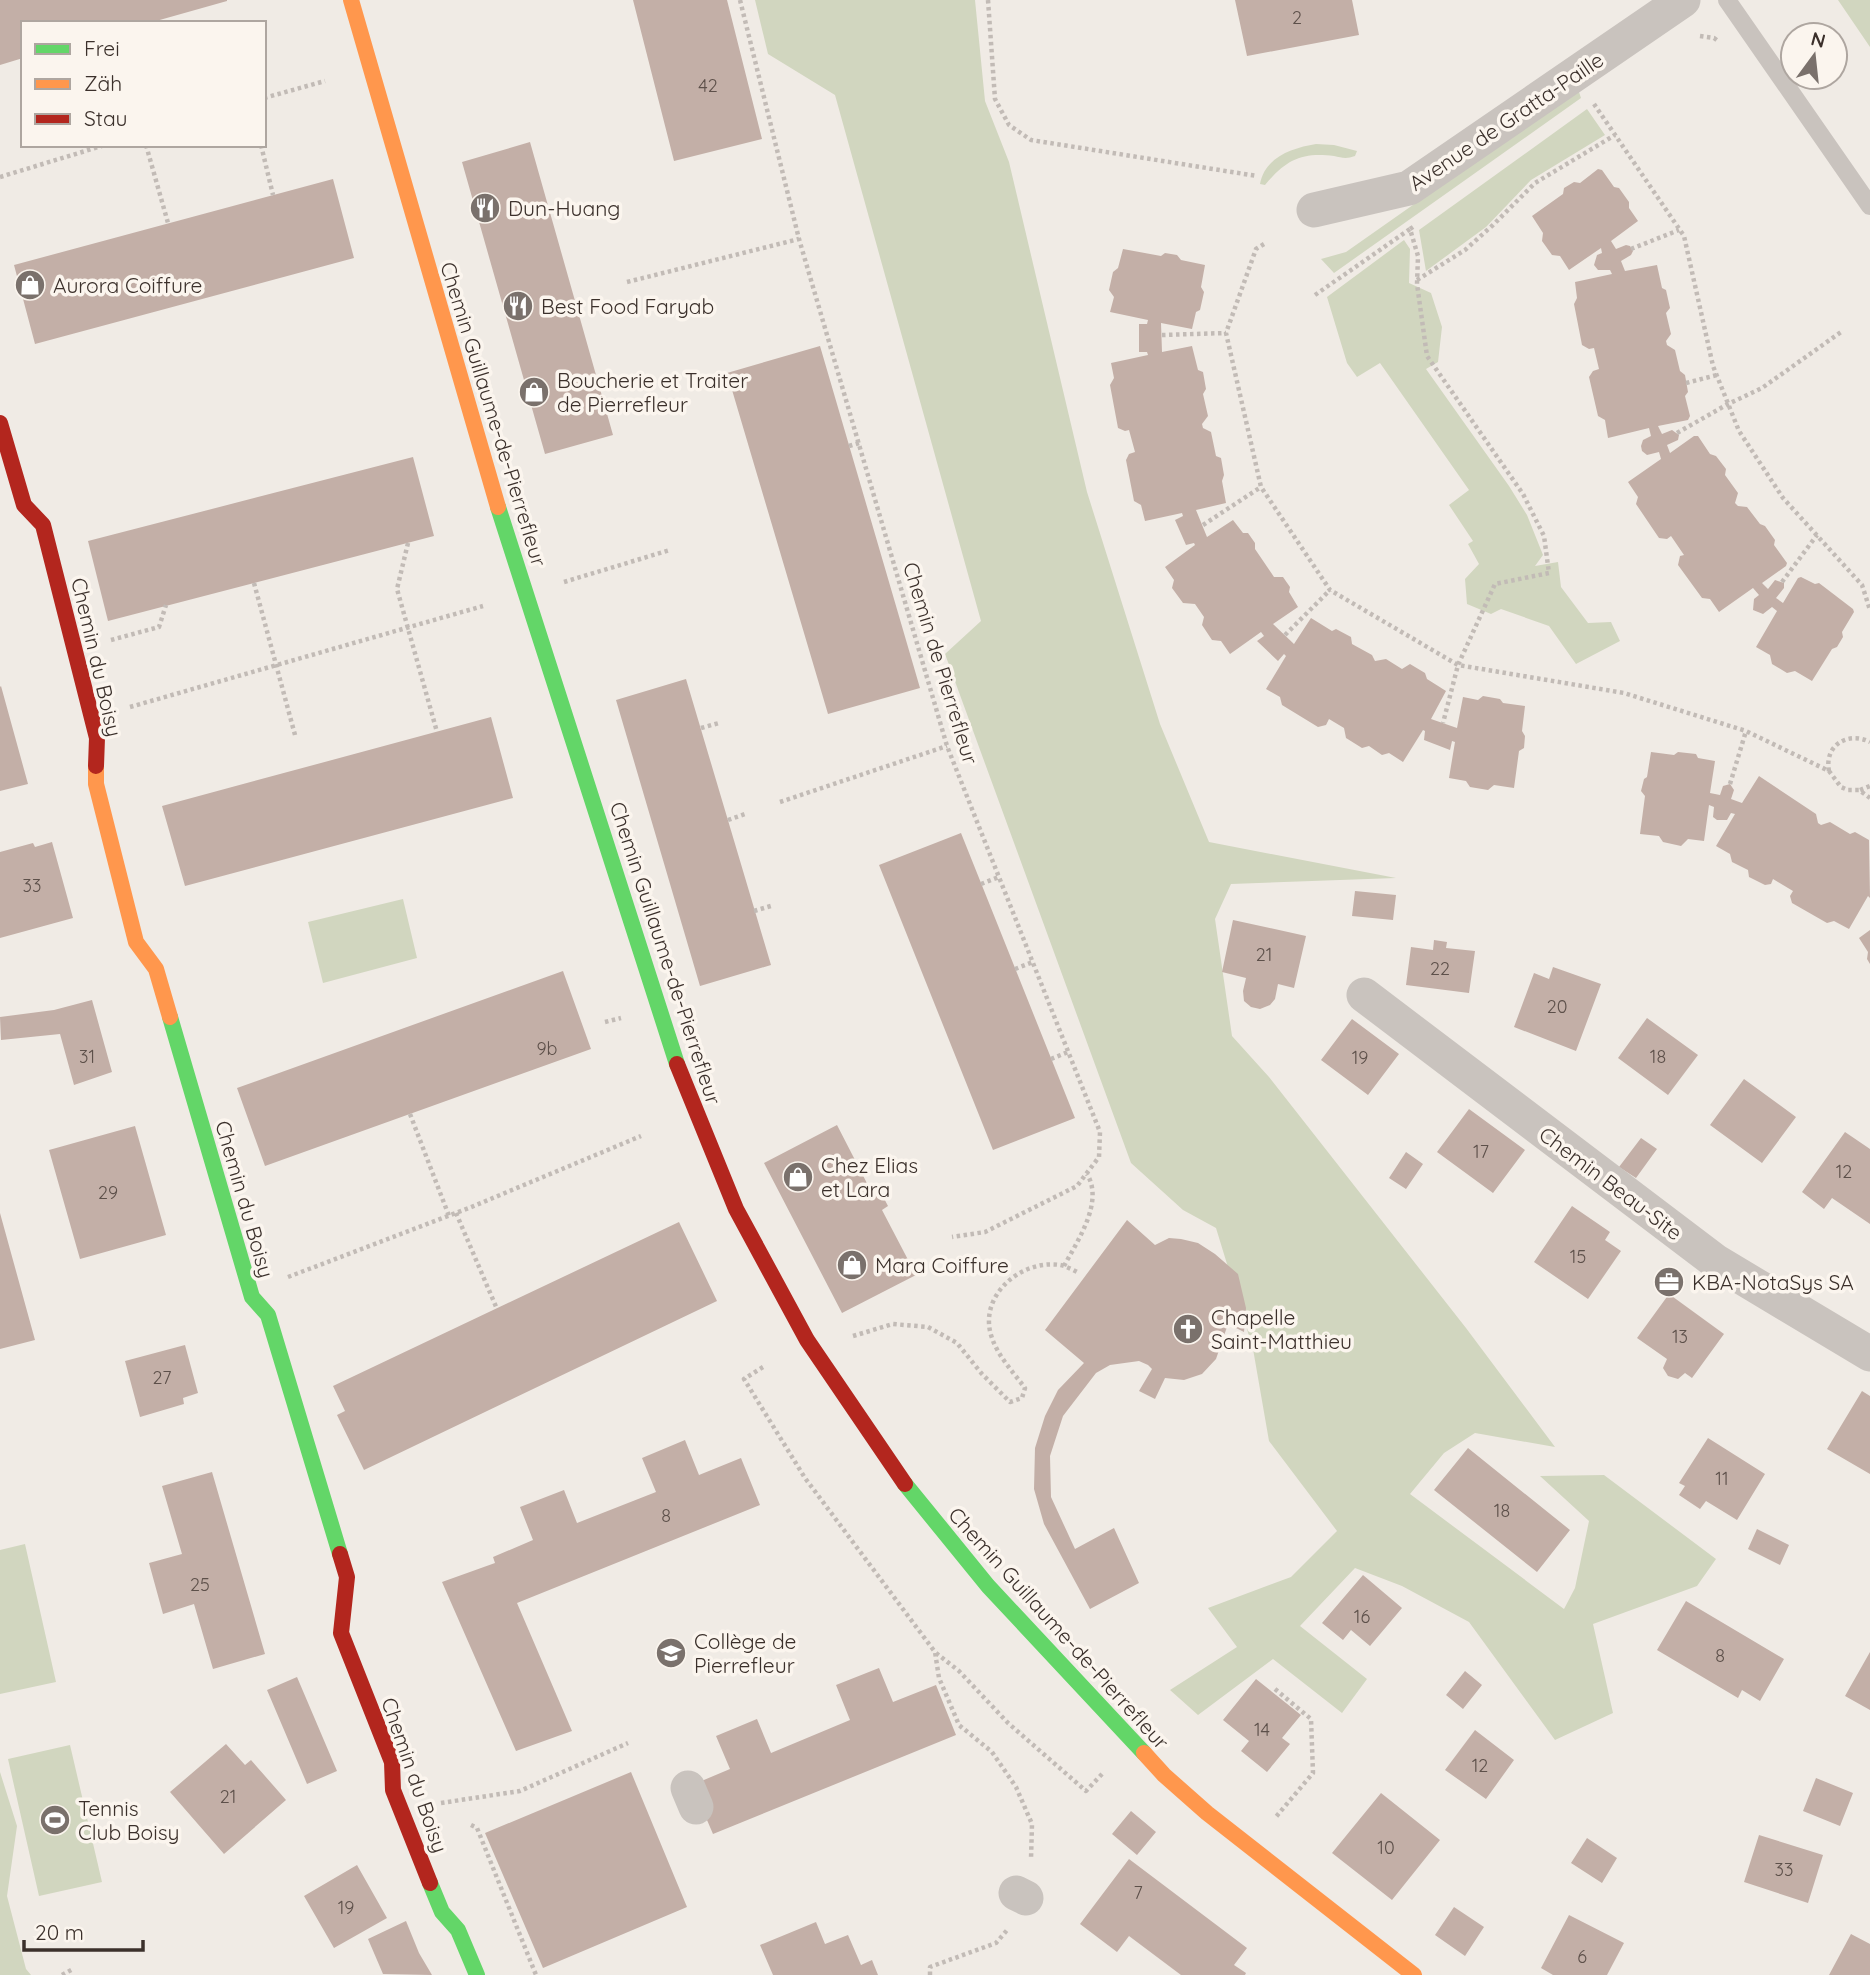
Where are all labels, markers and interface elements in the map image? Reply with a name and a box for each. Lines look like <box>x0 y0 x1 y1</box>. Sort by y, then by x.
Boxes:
house number: 2 <box>1292 6 1302 29</box>
legend <box>21 21 266 147</box>
north arrow <box>1779 21 1849 91</box>
text: N <box>1809 26 1828 53</box>
text: Frei <box>84 35 120 61</box>
street label: Avenue de Gratta-Paille <box>1404 46 1608 196</box>
text: Zäh <box>84 70 122 96</box>
house number: 42 <box>698 74 718 97</box>
text: Stau <box>84 105 127 131</box>
restaurant icon: Dun-Huang <box>468 191 502 225</box>
place label: Dun-Huang <box>508 195 620 221</box>
street label: Chemin Guillaume-de-Pierrefleur <box>435 259 553 569</box>
shop icon: Aurora Coiffure <box>13 268 47 302</box>
place label: Aurora Coiffure <box>53 272 202 298</box>
restaurant icon: Best Food Faryab <box>501 289 535 323</box>
place label: Best Food Faryab <box>541 293 714 319</box>
place label: Boucherie et Traiter de Pierrefleur <box>557 367 748 417</box>
shop icon: Boucherie et Traiter de Pierrefleur <box>517 375 551 409</box>
street label: Chemin de Pierrefleur <box>898 559 984 767</box>
street label: Chemin du Boisy <box>66 575 128 739</box>
street label: Chemin Guillaume-de-Pierrefleur <box>605 798 727 1108</box>
house number: 33 <box>23 874 41 897</box>
house number: 21 <box>1256 943 1272 966</box>
house number: 22 <box>1430 957 1450 980</box>
house number: 20 <box>1547 995 1567 1018</box>
house number: 9b <box>537 1037 558 1060</box>
house number: 31 <box>79 1045 95 1068</box>
house number: 18 <box>1650 1045 1666 1068</box>
house number: 19 <box>1352 1046 1368 1069</box>
street label: Chemin du Boisy <box>210 1117 280 1281</box>
street label: Chemin Beau-Site <box>1534 1121 1688 1245</box>
house number: 17 <box>1473 1140 1489 1163</box>
place label: Chez Elias et Lara <box>821 1152 918 1202</box>
shop icon: Chez Elias et Lara <box>781 1160 815 1194</box>
house number: 12 <box>1836 1160 1852 1183</box>
house number: 29 <box>98 1181 118 1204</box>
house number: 15 <box>1570 1245 1586 1268</box>
shop icon: Mara Coiffure <box>835 1248 869 1282</box>
place label: Mara Coiffure <box>875 1252 1009 1278</box>
office icon: KBA-NotaSys SA <box>1652 1265 1686 1299</box>
place label: KBA-NotaSys SA <box>1692 1269 1854 1295</box>
place label: Chapelle Saint-Matthieu <box>1211 1304 1352 1354</box>
church icon: Chapelle Saint-Matthieu <box>1171 1312 1205 1346</box>
house number: 13 <box>1672 1325 1688 1348</box>
house number: 27 <box>153 1366 171 1389</box>
house number: 11 <box>1715 1467 1729 1490</box>
house number: 18 <box>1494 1499 1510 1522</box>
street label: Chemin Guillaume-de-Pierrefleur <box>943 1502 1175 1754</box>
house number: 8 <box>661 1504 671 1527</box>
house number: 25 <box>190 1573 210 1596</box>
house number: 16 <box>1354 1605 1370 1628</box>
place label: Collège de Pierrefleur <box>694 1628 796 1678</box>
school or university icon: Collège de Pierrefleur <box>654 1636 688 1670</box>
house number: 8 <box>1715 1644 1725 1667</box>
street label: Chemin du Boisy <box>376 1694 454 1856</box>
house number: 14 <box>1254 1718 1270 1741</box>
house number: 12 <box>1472 1754 1488 1777</box>
house number: 21 <box>220 1785 236 1808</box>
place label: Tennis Club Boisy <box>78 1795 179 1845</box>
sports icon: Tennis Club Boisy <box>38 1803 72 1837</box>
house number: 10 <box>1377 1836 1395 1859</box>
house number: 33 <box>1775 1858 1793 1881</box>
house number: 7 <box>1133 1881 1143 1904</box>
house number: 19 <box>338 1896 354 1919</box>
scale bar <box>24 1909 144 1953</box>
text: 20 m <box>35 1919 84 1945</box>
house number: 6 <box>1577 1945 1587 1968</box>

